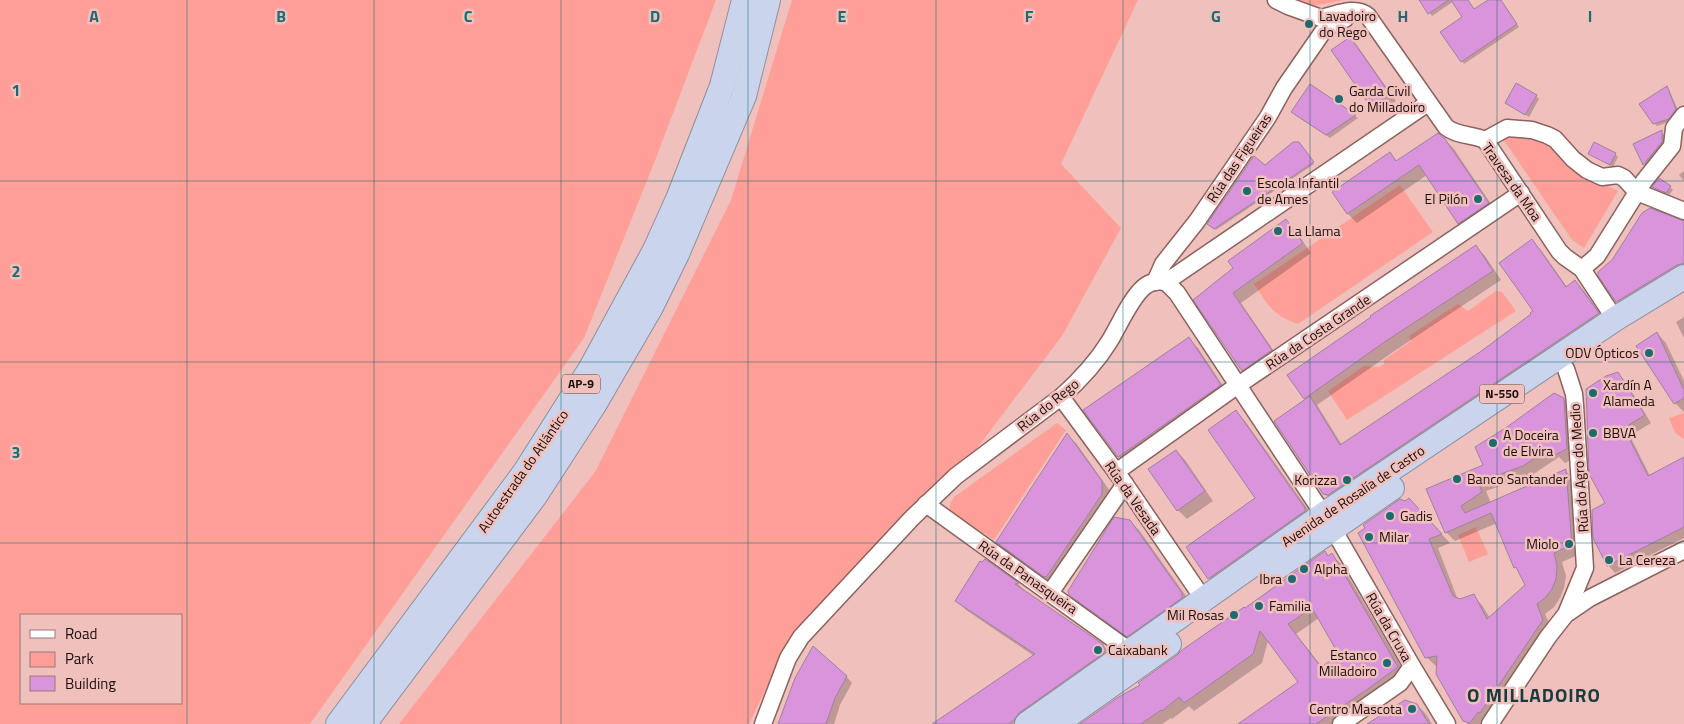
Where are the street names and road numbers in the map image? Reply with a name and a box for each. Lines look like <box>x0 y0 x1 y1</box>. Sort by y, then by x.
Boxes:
street label: Rúa das Figueiras <box>1201 109 1276 207</box>
street label: Travesa da Moa <box>1477 138 1547 225</box>
street label: Rúa da Costa Grande <box>1261 289 1374 375</box>
street label: Rúa do Rego <box>1012 373 1083 436</box>
road number: AP-9 <box>562 374 600 394</box>
road number: N-550 <box>1480 384 1524 404</box>
street label: Rúa do Agro do Medio <box>1564 403 1593 533</box>
street label: Autoestrada do Atlántico <box>472 405 573 537</box>
street label: Avenida de Rosalía de Castro <box>1277 440 1429 552</box>
street label: Rúa da Vesada <box>1100 456 1167 539</box>
street label: Rúa da Panasqueira <box>974 535 1082 619</box>
street label: Rúa da Cruxa <box>1361 588 1418 665</box>

